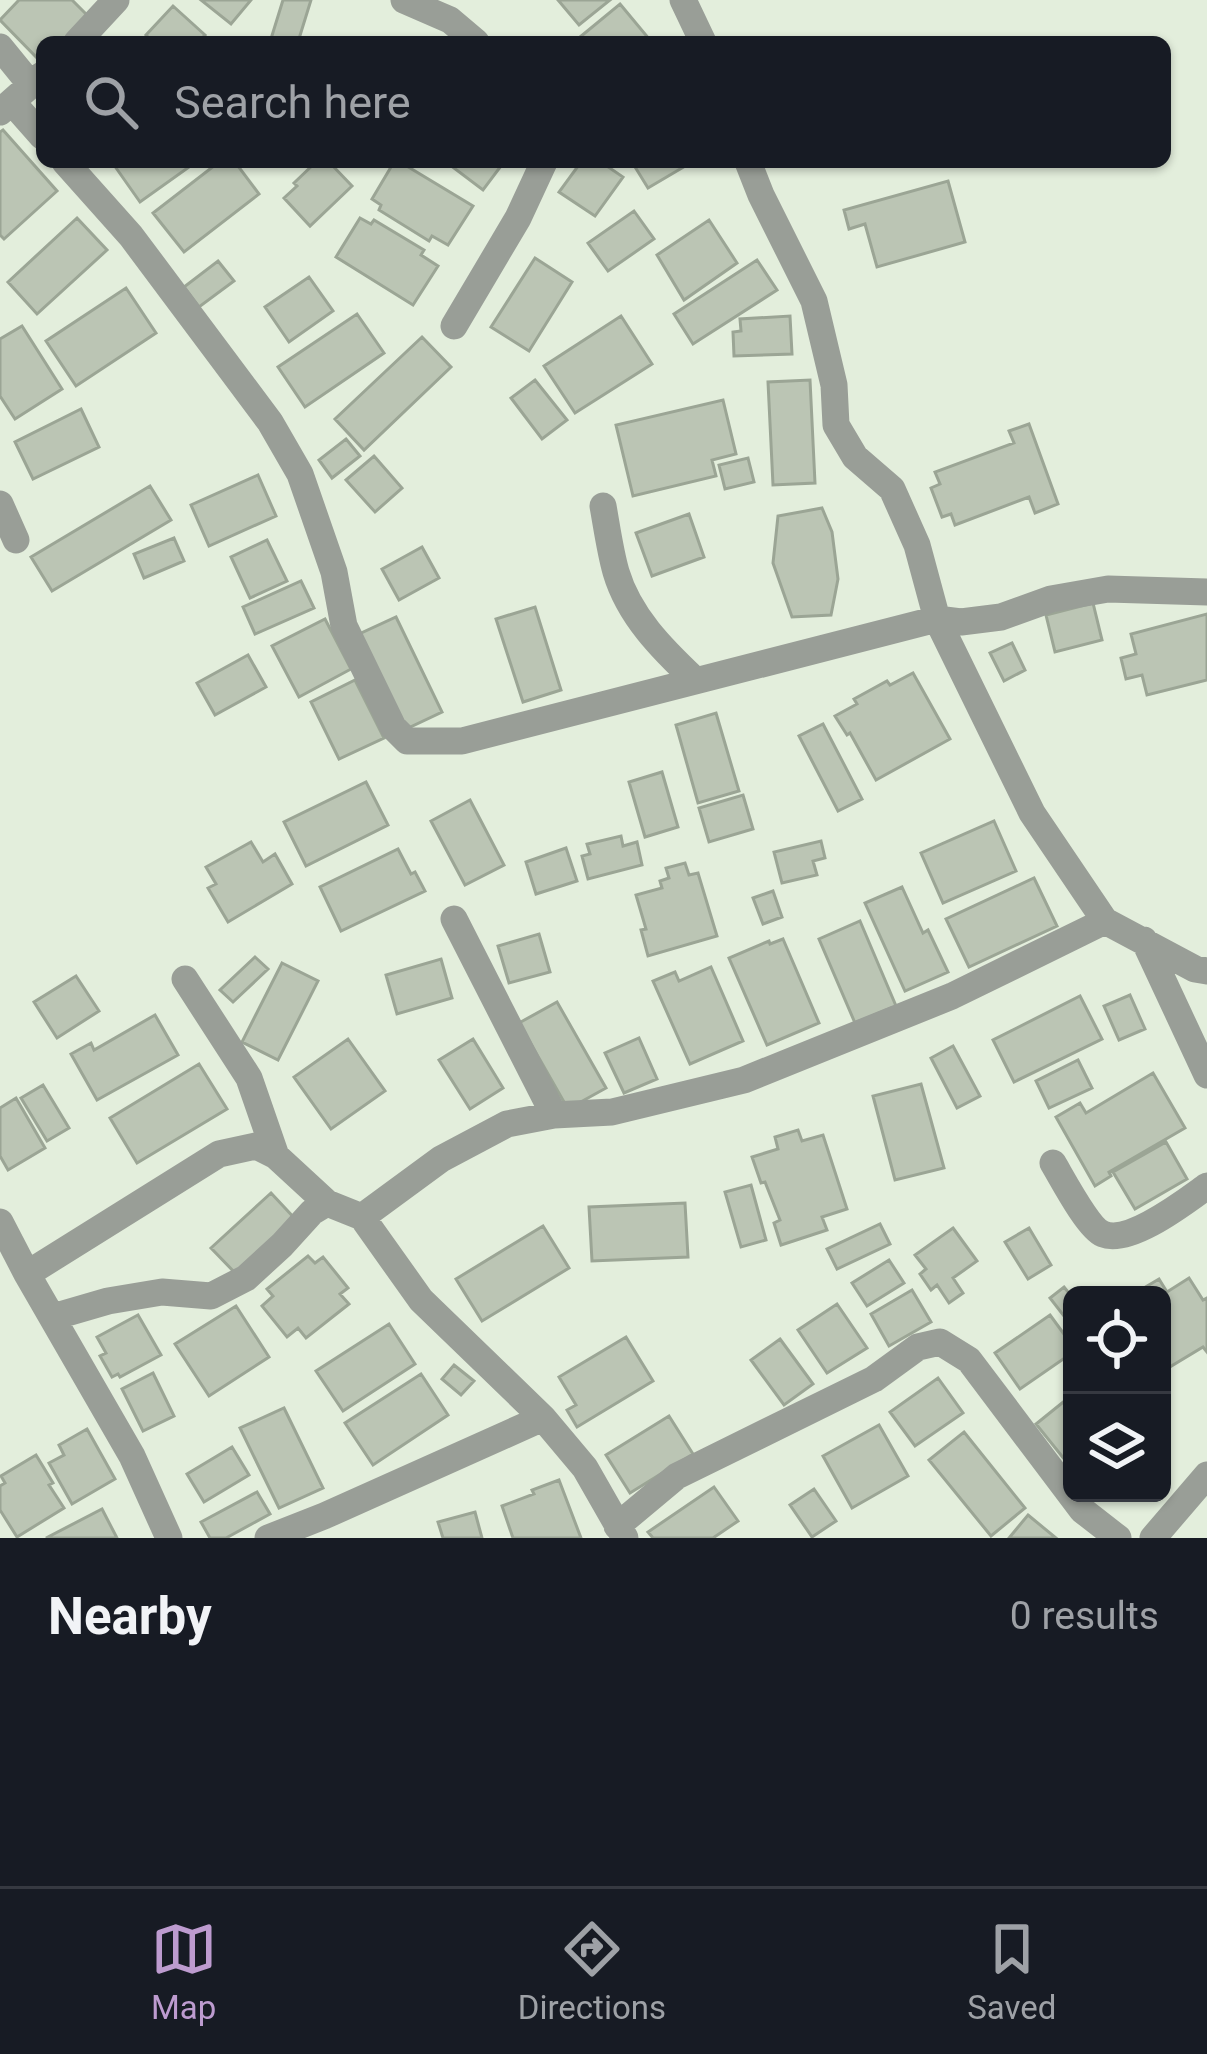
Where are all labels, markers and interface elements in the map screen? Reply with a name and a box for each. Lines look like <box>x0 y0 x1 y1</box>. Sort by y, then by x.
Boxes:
search box <box>36 36 1171 168</box>
icon: search <box>78 69 144 135</box>
text: Search here <box>174 76 411 129</box>
map controls <box>1063 1286 1171 1502</box>
button: locate <box>1063 1286 1171 1394</box>
button: layers <box>1063 1394 1171 1502</box>
text: Nearby <box>48 1587 212 1646</box>
text: 0 results <box>1010 1593 1159 1639</box>
tab: Map <box>151 1916 217 2027</box>
tab: Directions <box>518 1916 666 2027</box>
tab: Saved <box>967 1916 1056 2027</box>

